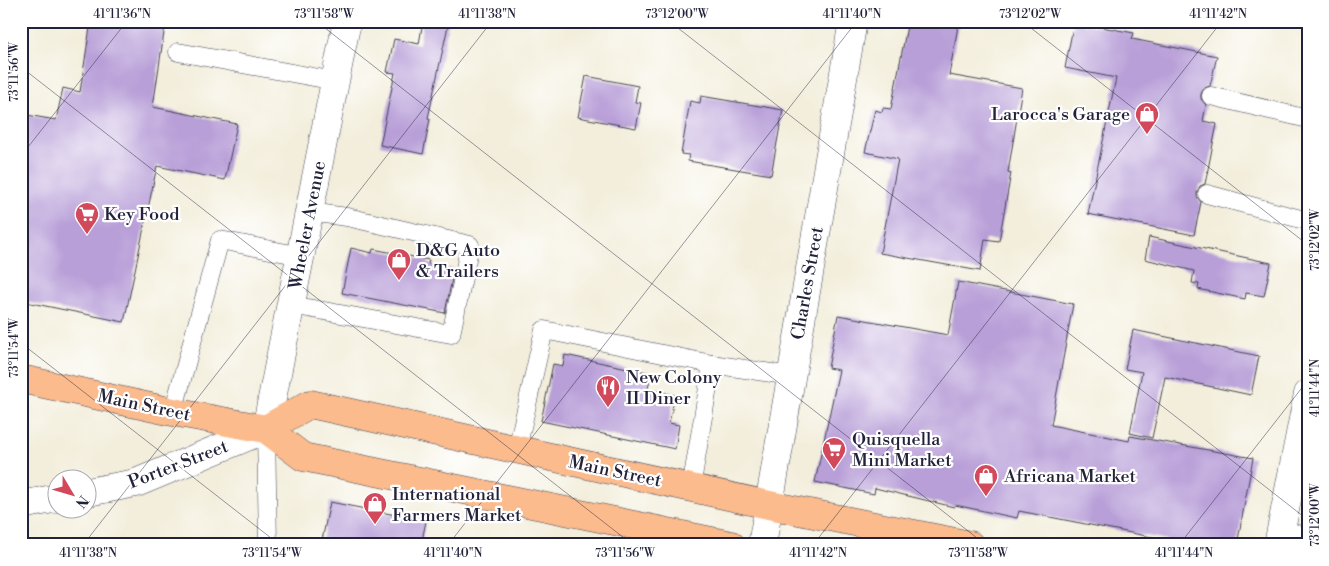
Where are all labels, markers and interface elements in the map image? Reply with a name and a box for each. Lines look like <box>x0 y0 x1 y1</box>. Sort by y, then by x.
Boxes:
text: 41°11'36"N <box>93 7 151 22</box>
text: 73°11'58"W <box>294 7 355 22</box>
text: 41°11'38"N <box>458 7 516 22</box>
text: 73°12'00"W <box>645 7 710 22</box>
text: 41°11'40"N <box>823 7 881 22</box>
text: 73°12'02"W <box>999 7 1062 22</box>
text: 41°11'42"N <box>1189 7 1247 22</box>
text: 73°11'56"W <box>7 41 22 102</box>
shop icon: Larocca's Garage <box>1134 101 1160 135</box>
place label: Larocca's Garage <box>991 103 1130 126</box>
street label: Wheeler Avenue <box>284 159 331 292</box>
supermarket icon: Key Food <box>74 201 100 235</box>
place label: Key Food <box>104 203 180 226</box>
text: 73°12'02"W <box>1308 208 1323 271</box>
street label: Charles Street <box>786 224 829 342</box>
place label: D&G Auto & Trailers <box>416 239 500 283</box>
shop icon: D&G Auto & Trailers <box>386 247 412 281</box>
text: 73°11'54"W <box>7 317 22 378</box>
text: 41°11'44"N <box>1308 359 1323 417</box>
place label: New Colony II Diner <box>626 366 722 410</box>
restaurant icon: New Colony II Diner <box>595 374 621 408</box>
street label: Main Street <box>95 384 193 427</box>
place label: Quisquella Mini Market <box>852 428 952 472</box>
street label: Porter Street <box>125 435 232 494</box>
supermarket icon: Quisquella Mini Market <box>821 436 847 470</box>
street label: Main Street <box>566 450 664 493</box>
shop icon: Africana Market <box>973 463 999 497</box>
place label: Africana Market <box>1003 465 1137 488</box>
north arrow <box>48 468 98 518</box>
text: 73°12'00"W <box>1308 482 1323 547</box>
place label: International Farmers Market <box>392 483 522 527</box>
text: N <box>71 491 92 511</box>
shop icon: International Farmers Market <box>362 491 388 525</box>
text: 41°11'38"N <box>59 546 117 561</box>
text: 73°11'54"W <box>242 546 303 561</box>
text: 41°11'40"N <box>424 546 482 561</box>
text: 73°11'56"W <box>595 546 656 561</box>
text: 41°11'42"N <box>789 546 847 561</box>
text: 73°11'58"W <box>948 546 1009 561</box>
text: 41°11'44"N <box>1155 546 1213 561</box>

